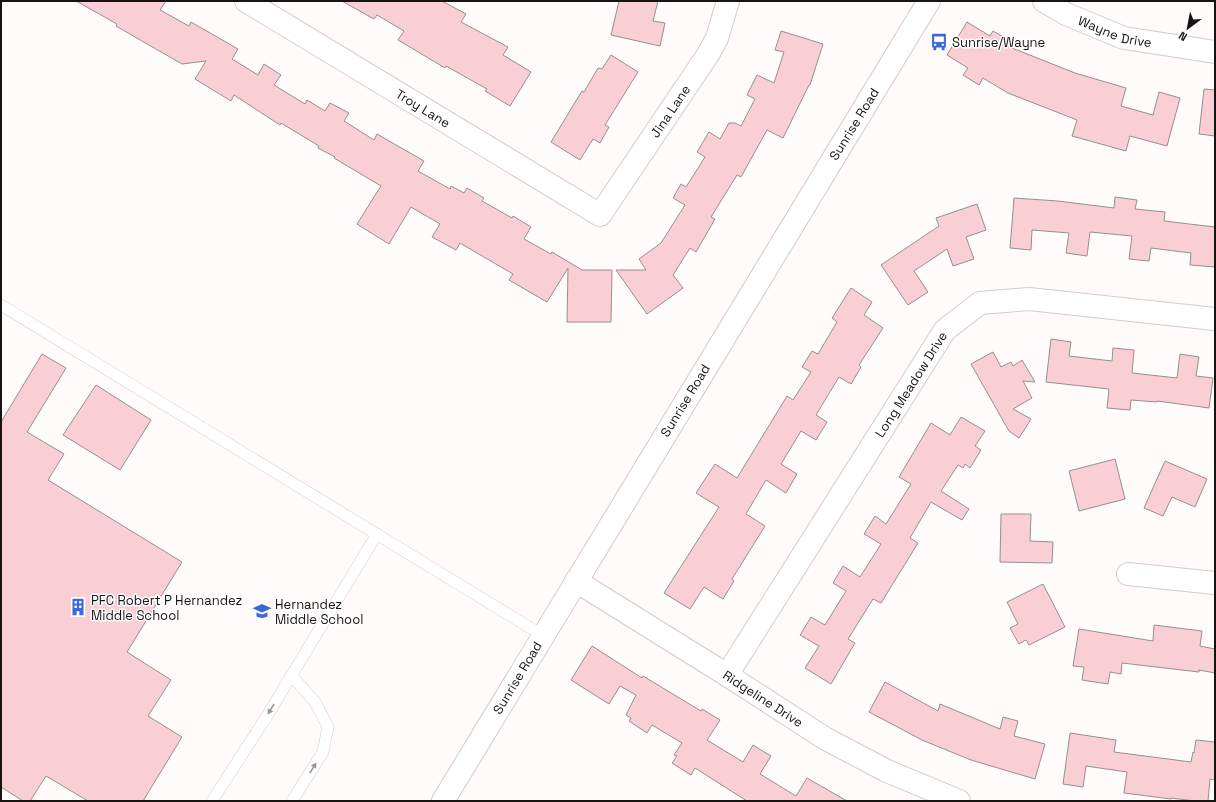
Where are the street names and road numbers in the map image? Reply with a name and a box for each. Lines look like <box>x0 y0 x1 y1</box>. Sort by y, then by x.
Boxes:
street label: Wayne Drive <box>1076 12 1153 51</box>
street label: Jina Lane <box>646 81 694 141</box>
street label: Sunrise Road <box>825 84 882 163</box>
street label: Troy Lane <box>393 85 454 131</box>
street label: Long Meadow Drive <box>871 328 951 440</box>
street label: Sunrise Road <box>656 361 713 440</box>
street label: Sunrise Road <box>489 638 545 717</box>
street label: Ridgeline Drive <box>720 666 807 731</box>

